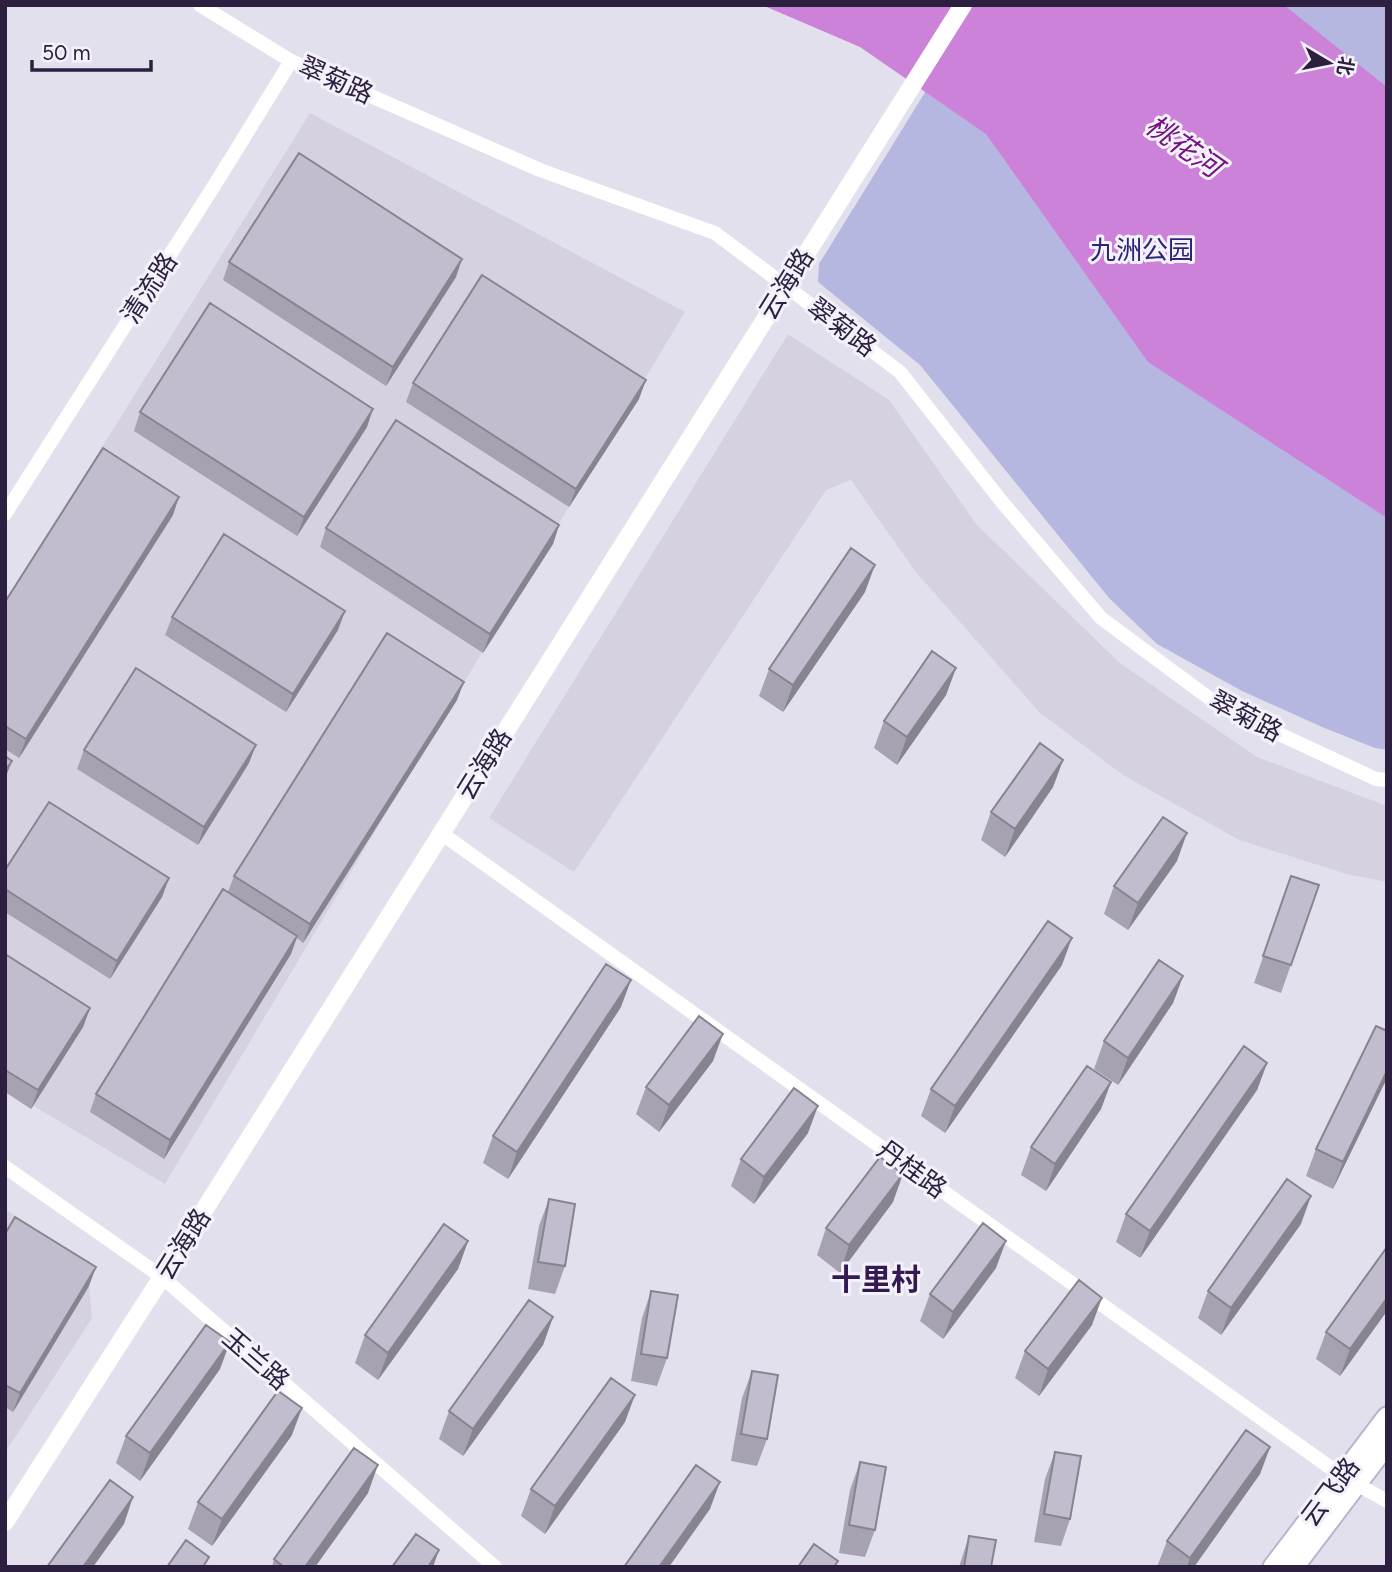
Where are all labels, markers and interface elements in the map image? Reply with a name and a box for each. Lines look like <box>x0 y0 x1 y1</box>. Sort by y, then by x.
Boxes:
scale bar <box>32 28 150 72</box>
north arrow <box>1294 28 1364 98</box>
text: 50 m <box>42 40 91 65</box>
street label: 翠菊路 <box>294 50 378 110</box>
text: 北 <box>1332 55 1358 77</box>
water label: 桃花河 <box>1140 108 1232 187</box>
park label: 九洲公园 <box>1090 234 1194 266</box>
street label: 云海路 <box>752 242 820 326</box>
street label: 清流路 <box>114 247 184 329</box>
street label: 翠菊路 <box>801 291 883 363</box>
street label: 翠菊路 <box>1204 684 1288 748</box>
street label: 云海路 <box>450 722 518 806</box>
street label: 丹桂路 <box>871 1133 953 1205</box>
street label: 云海路 <box>149 1202 217 1286</box>
district label: 十里村 <box>831 1261 921 1298</box>
street label: 玉兰路 <box>216 1321 296 1397</box>
street label: 云飞路 <box>1294 1451 1366 1533</box>

